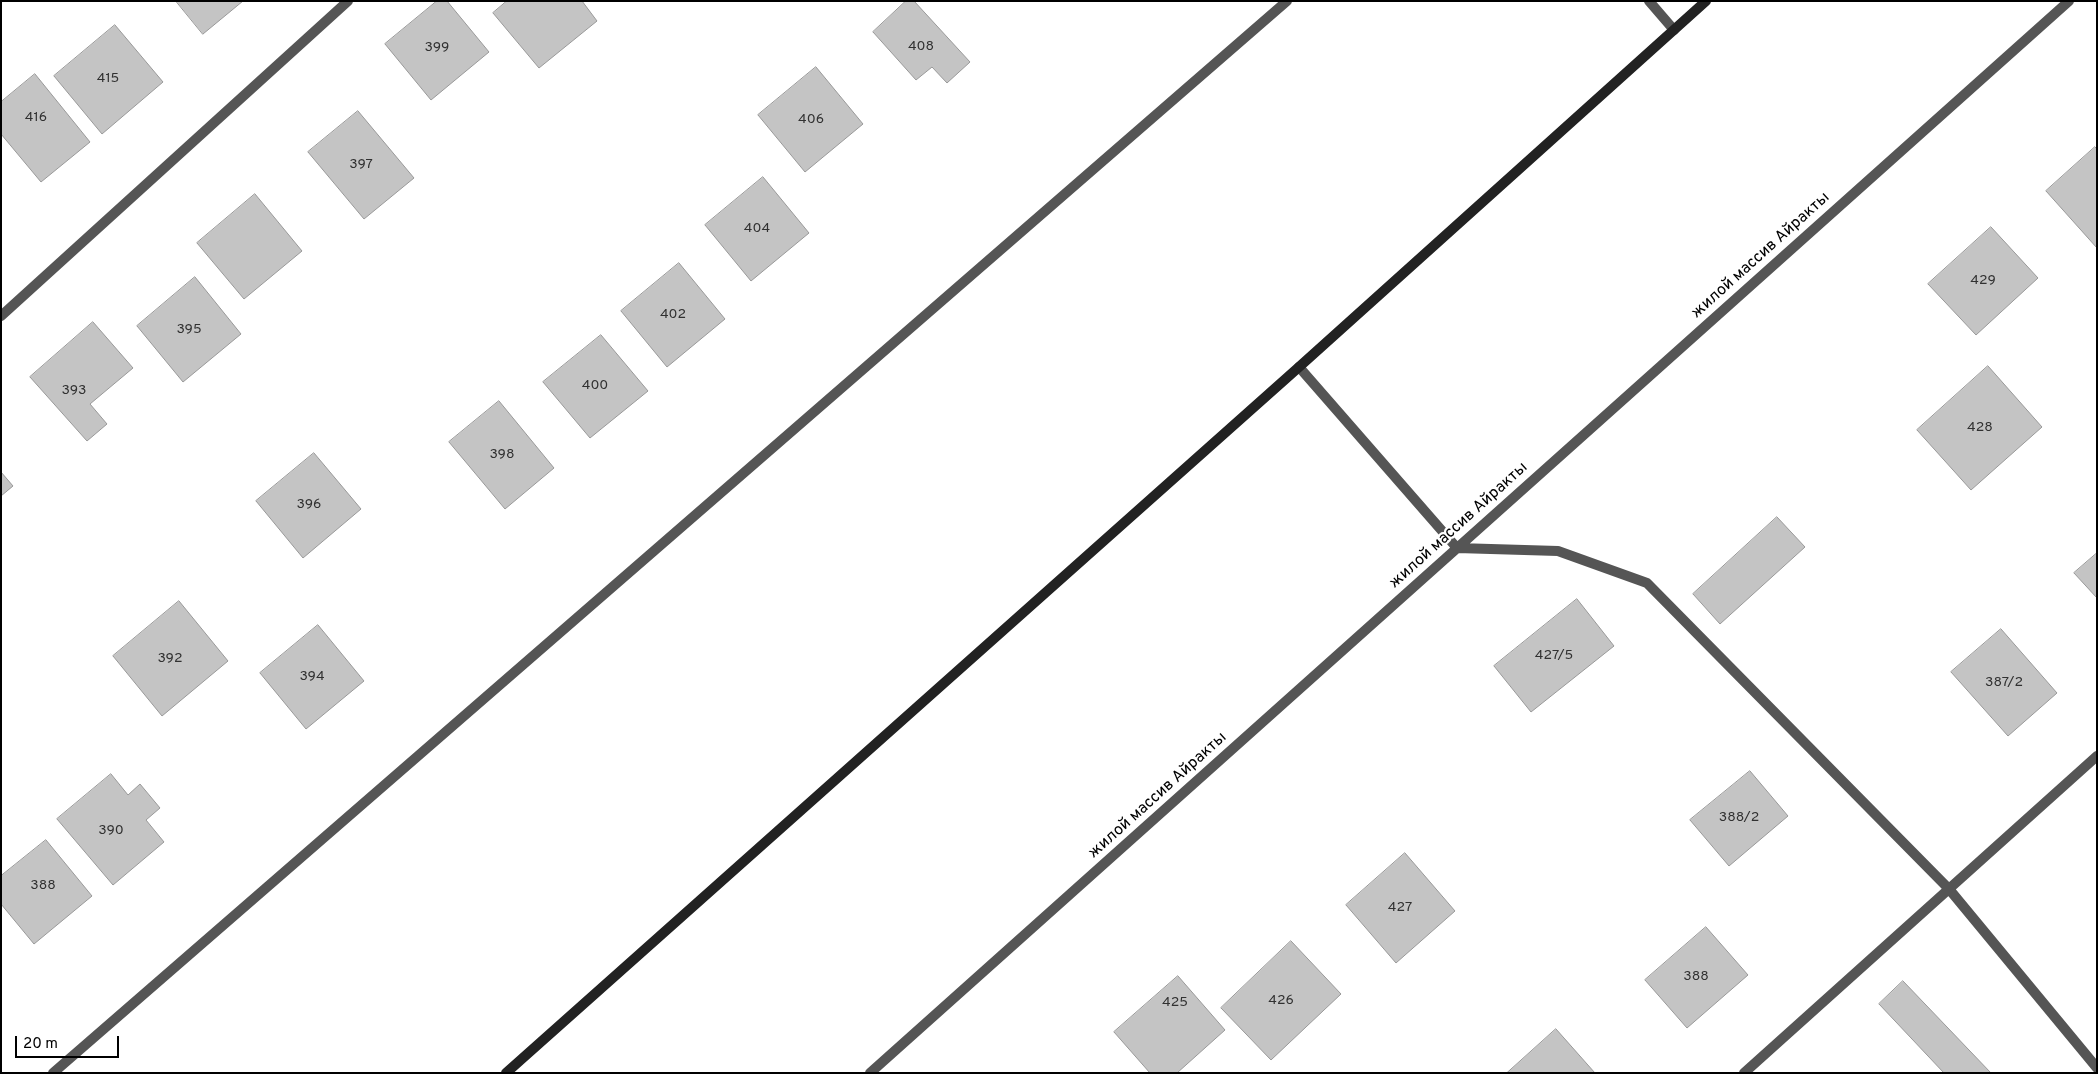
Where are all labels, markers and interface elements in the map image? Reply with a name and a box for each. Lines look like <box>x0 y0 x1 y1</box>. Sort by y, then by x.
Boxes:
house number: 408 <box>908 39 934 55</box>
house number: 399 <box>425 40 449 56</box>
house number: 415 <box>97 71 119 87</box>
house number: 416 <box>25 110 47 126</box>
house number: 406 <box>798 112 824 128</box>
house number: 397 <box>349 157 373 173</box>
street label: жилой массив Айракты <box>1688 189 1834 323</box>
house number: 404 <box>744 221 770 237</box>
house number: 429 <box>1970 273 1996 289</box>
house number: 402 <box>660 307 686 323</box>
house number: 395 <box>176 322 202 338</box>
house number: 400 <box>582 378 608 394</box>
house number: 393 <box>62 383 86 399</box>
house number: 428 <box>1967 420 1993 436</box>
house number: 398 <box>489 447 515 463</box>
street label: жилой массив Айракты <box>1386 459 1532 593</box>
house number: 396 <box>297 497 321 513</box>
house number: 427/5 <box>1535 648 1573 664</box>
house number: 392 <box>157 651 183 667</box>
house number: 394 <box>299 669 325 685</box>
house number: 387/2 <box>1985 675 2023 691</box>
street label: жилой массив Айракты <box>1085 729 1231 863</box>
house number: 388/2 <box>1719 810 1759 826</box>
house number: 390 <box>98 823 124 839</box>
house number: 388 <box>30 878 56 894</box>
house number: 427 <box>1388 900 1412 916</box>
house number: 388 <box>1683 969 1709 985</box>
house number: 426 <box>1268 993 1294 1009</box>
house number: 425 <box>1162 995 1188 1011</box>
scale bar <box>18 1026 121 1058</box>
text: 20 m <box>23 1035 58 1054</box>

